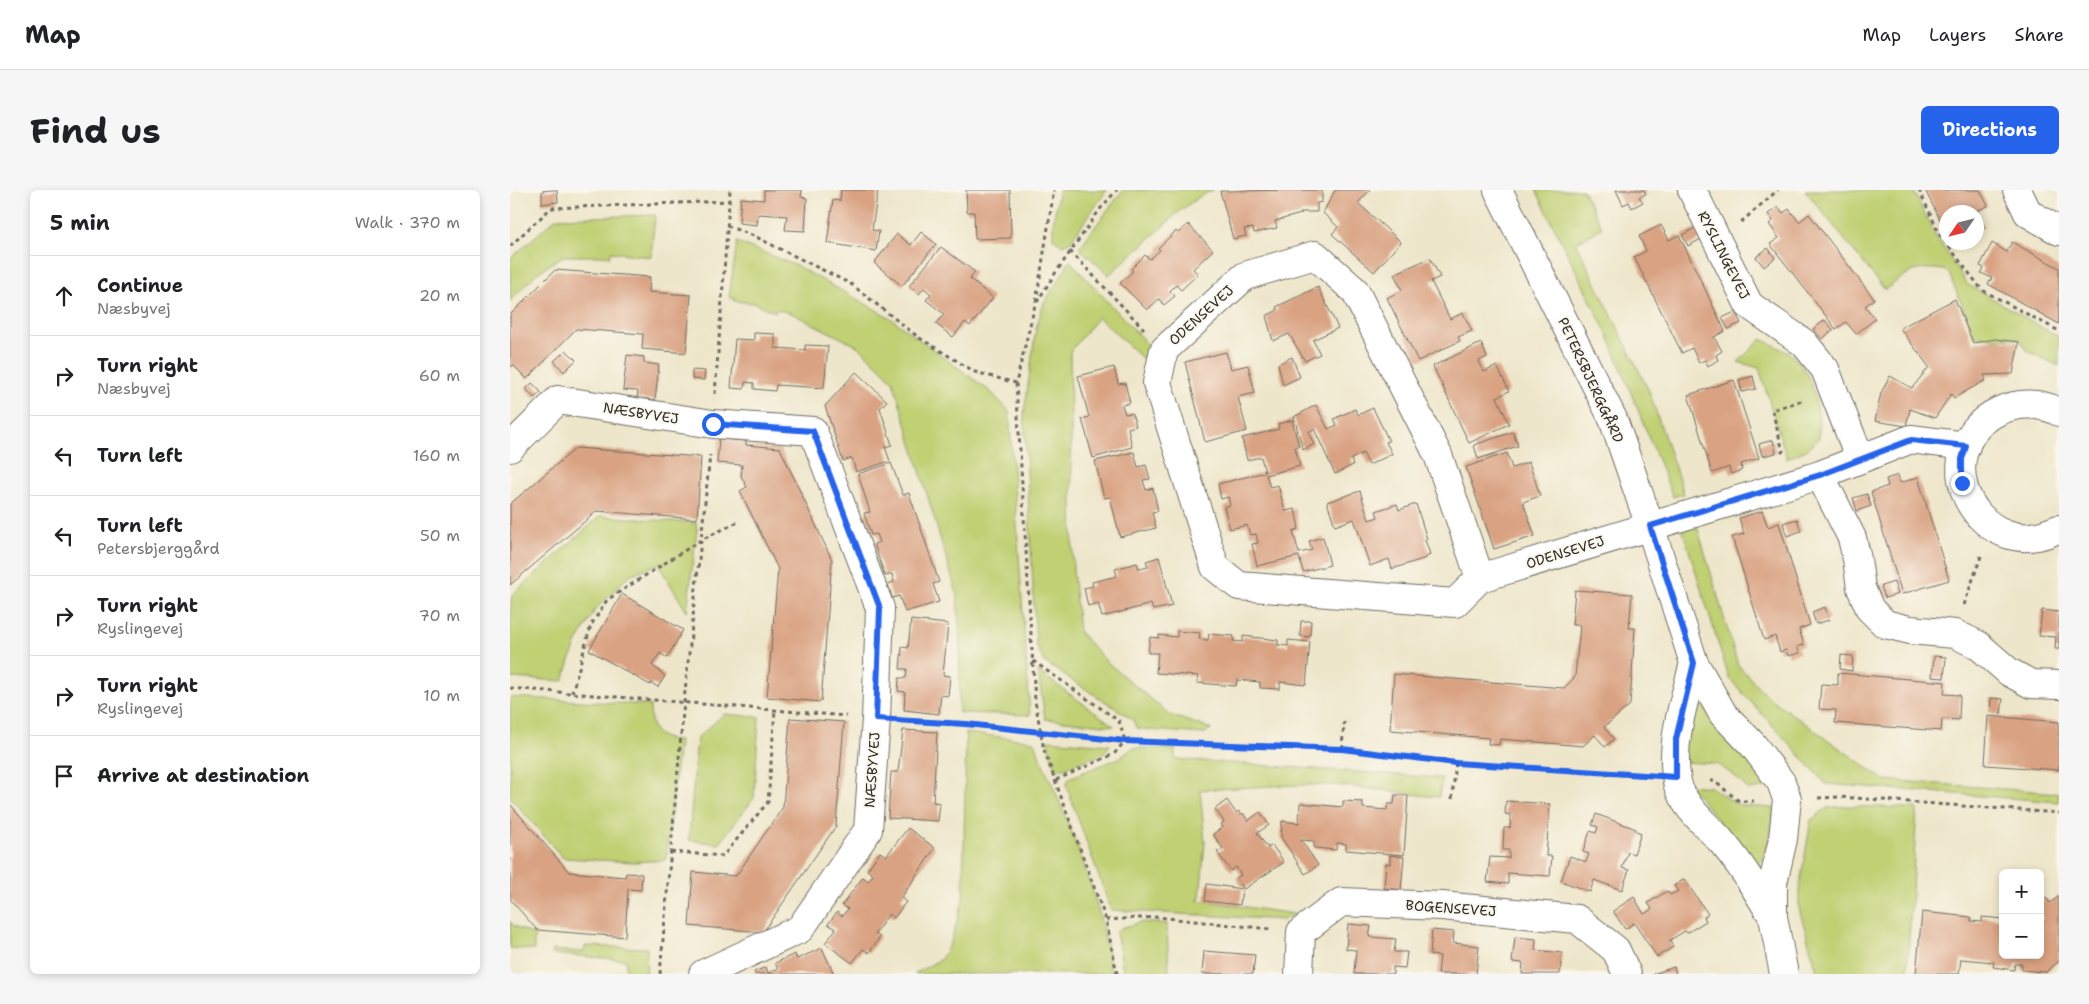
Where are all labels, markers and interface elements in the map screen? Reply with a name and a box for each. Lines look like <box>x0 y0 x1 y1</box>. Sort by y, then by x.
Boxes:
text: Map <box>25 19 81 51</box>
text: Map <box>1863 23 1901 47</box>
text: Layers <box>1929 23 1986 47</box>
text: Share <box>2014 23 2064 47</box>
button: Directions <box>1921 106 2059 154</box>
text: Find us <box>30 107 161 154</box>
north arrow <box>1939 205 1984 250</box>
street label: RYSLINGEVEJ <box>1694 208 1754 302</box>
text: 5 min <box>50 209 110 237</box>
text: Walk · 370 m <box>355 212 460 233</box>
text: Continue <box>97 273 183 298</box>
street label: ODENSEVEJ <box>1165 281 1237 349</box>
icon: ahead <box>50 282 78 310</box>
text: 20 m <box>419 285 460 306</box>
text: Næsbyvej <box>97 298 171 319</box>
street label: PETERSBJERGGÅRD <box>1554 314 1628 446</box>
text: Turn right <box>97 353 198 378</box>
icon: right <box>50 362 78 390</box>
text: 60 m <box>419 365 460 386</box>
text: Næsbyvej <box>97 378 171 399</box>
street label: NÆSBYVEJ <box>602 398 680 428</box>
route start <box>702 413 725 436</box>
icon: left <box>50 442 78 470</box>
text: Turn left <box>97 443 183 468</box>
text: 160 m <box>413 445 460 466</box>
route end <box>1951 472 1974 495</box>
text: Turn left <box>97 513 183 538</box>
icon: left <box>50 522 78 550</box>
text: 50 m <box>420 525 460 546</box>
street label: ODENSEVEJ <box>1524 532 1606 572</box>
text: Petersbjerggård <box>97 538 220 559</box>
text: Turn right <box>97 593 198 618</box>
icon: right <box>50 602 78 630</box>
text: 70 m <box>419 605 460 626</box>
text: Ryslingevej <box>97 618 183 639</box>
text: Turn right <box>97 673 198 698</box>
icon: right <box>50 682 78 710</box>
text: 10 m <box>423 685 460 706</box>
text: Ryslingevej <box>97 698 183 719</box>
street label: NÆSBYVEJ <box>860 731 884 809</box>
icon: arrive <box>50 762 78 790</box>
text: Arrive at destination <box>97 763 309 788</box>
map controls <box>1999 869 2044 959</box>
button: + <box>1999 869 2044 914</box>
street label: BOGENSEVEJ <box>1405 896 1497 920</box>
button: − <box>1999 914 2044 959</box>

